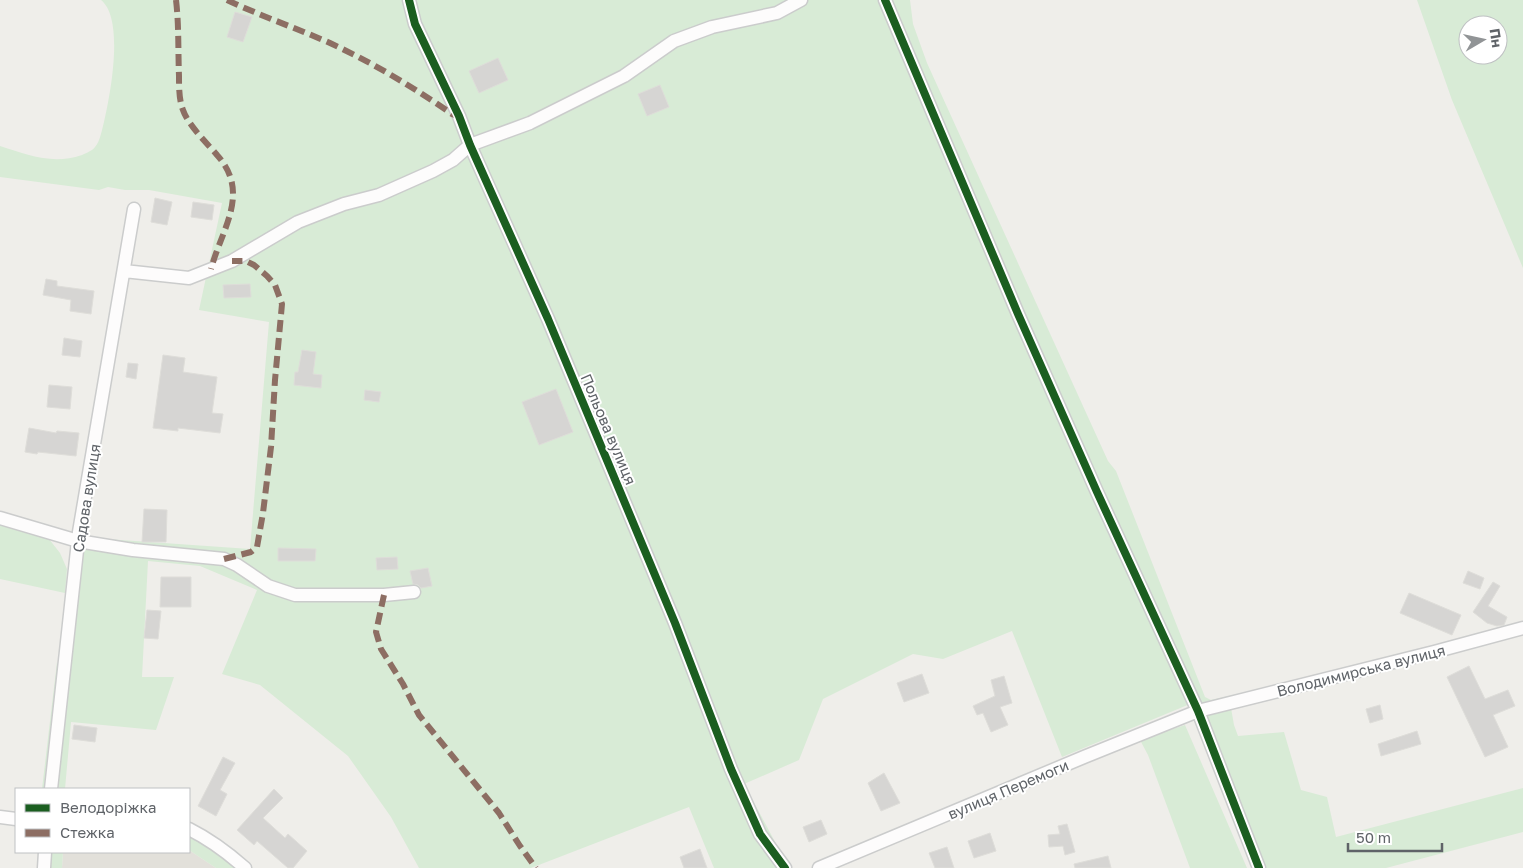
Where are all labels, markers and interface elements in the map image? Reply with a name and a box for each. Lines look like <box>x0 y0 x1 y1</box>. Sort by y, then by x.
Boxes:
north arrow <box>1458 15 1508 65</box>
text: Пн <box>1486 27 1506 49</box>
street label: Польова вулиця <box>578 371 640 487</box>
street label: Садова вулиця <box>69 442 103 554</box>
street label: Володимирська вулиця <box>1275 640 1447 700</box>
street label: вулиця Перемоги <box>945 755 1071 823</box>
legend <box>15 788 190 853</box>
text: Велодоріжка <box>60 798 157 816</box>
scale bar <box>1348 820 1442 852</box>
text: Стежка <box>60 823 115 841</box>
text: 50 m <box>1356 828 1391 846</box>

